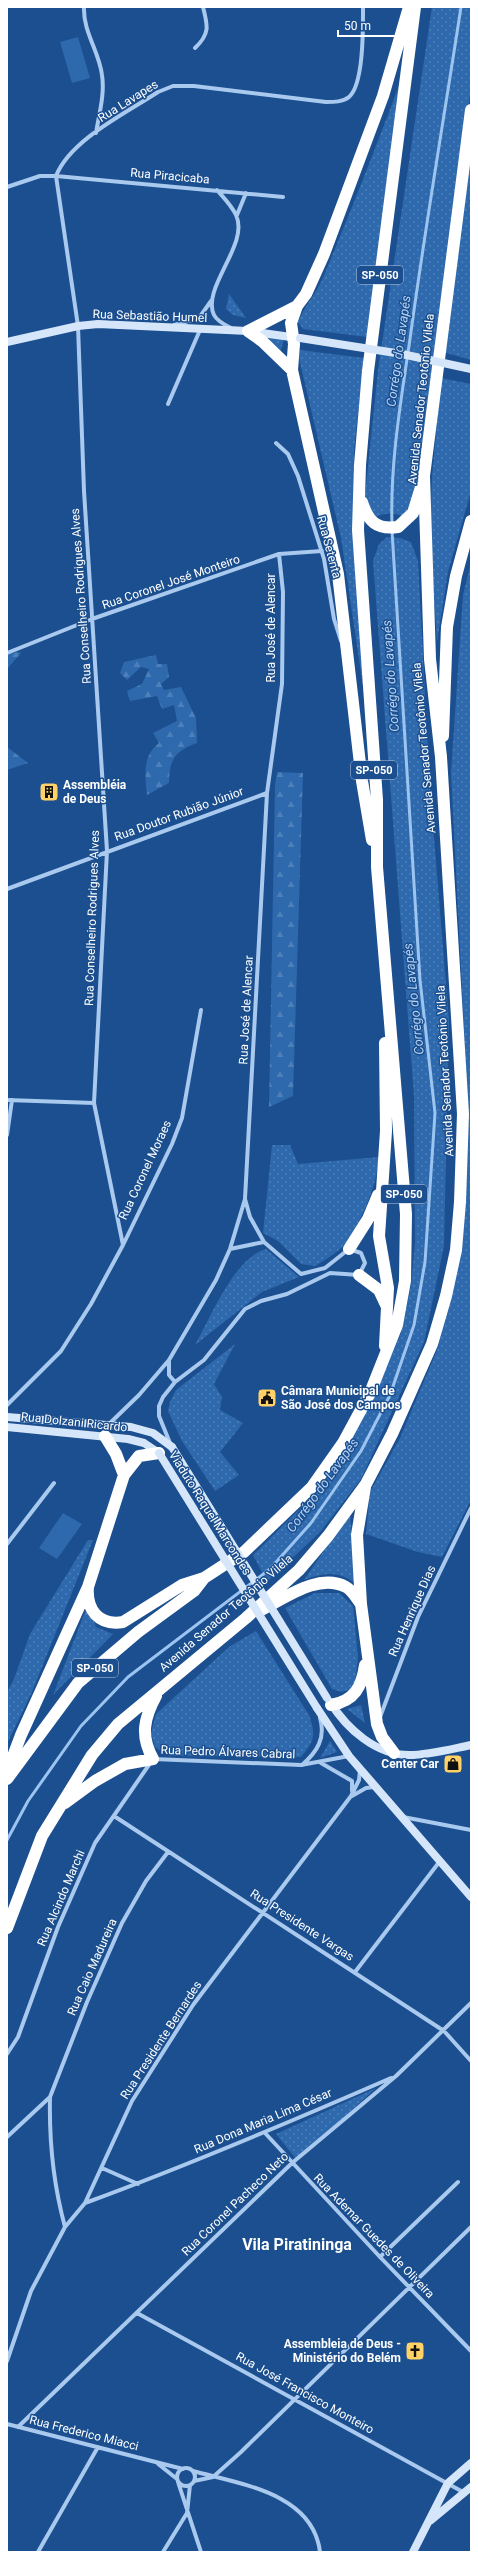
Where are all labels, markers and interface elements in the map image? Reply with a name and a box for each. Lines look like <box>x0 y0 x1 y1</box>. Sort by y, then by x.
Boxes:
scale bar <box>338 12 415 38</box>
text: 50 m <box>344 19 371 33</box>
street label: Rua Lavapes <box>95 77 161 125</box>
street label: Rua Piracicaba <box>130 166 210 186</box>
road number: SP-050 <box>357 266 403 284</box>
water label: Corrégo do Lavapés <box>383 294 414 408</box>
street label: Rua Sebastião Humel <box>92 307 208 325</box>
street label: Avenida Senador Teotônio Vilela <box>405 313 437 485</box>
street label: Rua Conselheiro Rodrigues Alves <box>68 508 94 684</box>
street label: Rua Setenta <box>314 514 344 580</box>
street label: Rua Coronel José Monteiro <box>100 552 242 612</box>
street label: Rua José de Alencar <box>264 573 278 683</box>
water label: Corrégo do Lavapés <box>379 619 402 732</box>
street label: Avenida Senador Teotônio Vilela <box>410 662 438 834</box>
road number: SP-050 <box>351 761 397 779</box>
place label: Assembléia de Deus <box>63 778 127 806</box>
building icon: Assembléia de Deus <box>38 781 60 803</box>
street label: Rua Doutor Rubião Júnior <box>113 784 245 844</box>
street label: Rua Conselheiro Rodrigues Alves <box>82 830 102 1006</box>
water label: Corrégo do Lavapés <box>400 942 427 1056</box>
street label: Rua José de Alencar <box>236 955 256 1065</box>
street label: Avenida Senador Teotônio Vilela <box>434 985 456 1157</box>
street label: Rua Coronel Moraes <box>116 1118 174 1222</box>
road number: SP-050 <box>381 1185 427 1203</box>
place label: Câmara Municipal de São José dos Campos <box>281 1384 401 1412</box>
public building icon: Câmara Municipal de São José dos Campos <box>256 1387 278 1409</box>
street label: Rua Dolzani Ricardo <box>20 1409 128 1435</box>
water label: Corrégo do Lavapés <box>283 1435 362 1535</box>
street label: Viaduto Raquel Marcondes <box>166 1448 254 1578</box>
street label: Avenida Senador Teotônio Vilela <box>157 1551 295 1675</box>
street label: Rua Henrique Dias <box>386 1563 438 1659</box>
road number: SP-050 <box>72 1659 118 1677</box>
street label: Rua Pedro Álvares Cabral <box>160 1742 296 1761</box>
shop icon: Center Car <box>442 1753 464 1775</box>
place label: Center Car <box>381 1757 440 1771</box>
street label: Rua Alcindo Marchi <box>34 1848 88 1948</box>
street label: Rua Presidente Vargas <box>248 1886 356 1964</box>
street label: Rua Caio Madureira <box>64 1916 120 2018</box>
street label: Rua Presidente Bernardes <box>118 1978 204 2102</box>
street label: Rua Dona Maria Lima César <box>192 2086 334 2156</box>
street label: Rua Coronel Pacheco Neto <box>179 2149 291 2259</box>
street label: Rua Ademar Guedes de Oliveira <box>311 2171 437 2301</box>
district label: Vila Piratininga <box>242 2235 352 2254</box>
place label: Assembleia de Deus - Ministério do Belém <box>284 2337 401 2365</box>
church icon: Assembleia de Deus - Ministério do Belém <box>404 2340 426 2362</box>
street label: Rua José Francisco Monteiro <box>234 2349 376 2437</box>
street label: Rua Frederico Miacci <box>28 2413 140 2453</box>

